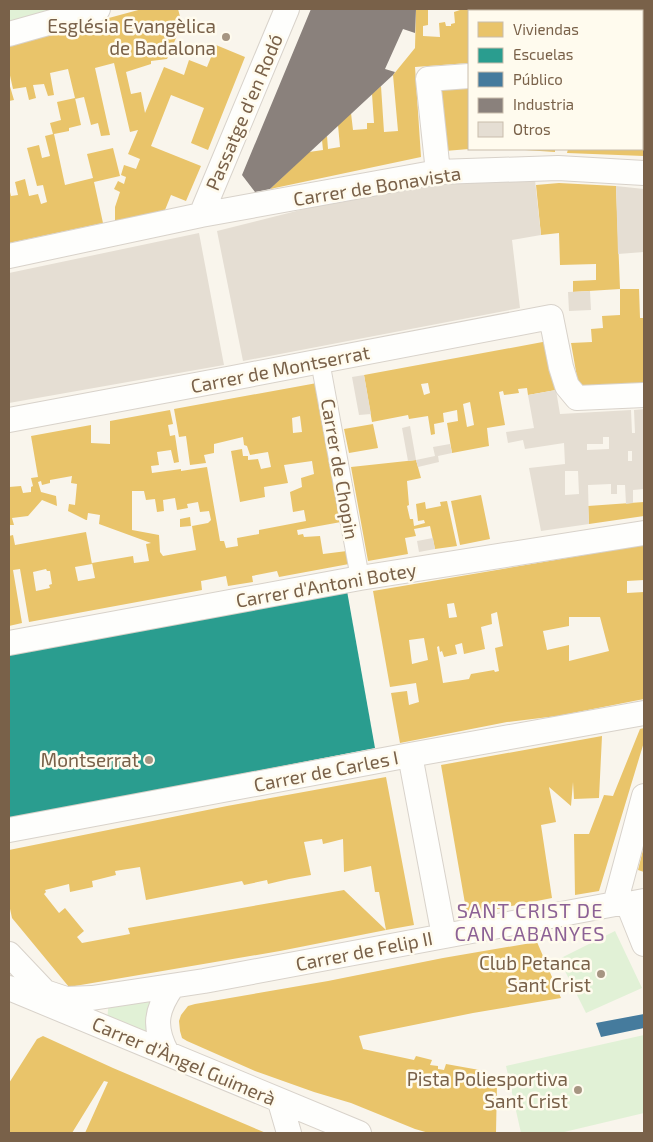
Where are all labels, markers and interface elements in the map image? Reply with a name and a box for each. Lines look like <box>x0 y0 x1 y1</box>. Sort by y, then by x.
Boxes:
legend <box>468 10 643 150</box>
place label: Església Evangèlica de Badalona <box>47 14 216 59</box>
text: Viviendas <box>513 20 579 38</box>
street label: Passatge d'en Rodó <box>200 30 287 193</box>
marker: Església Evangèlica de Badalona <box>220 31 232 43</box>
text: Escuelas <box>513 45 573 63</box>
text: Público <box>513 70 563 88</box>
text: Industria <box>513 95 574 113</box>
text: Otros <box>513 120 551 138</box>
street label: Carrer de Bonavista <box>291 161 462 210</box>
street label: Carrer de Montserrat <box>189 340 371 397</box>
street label: Carrer de Chopin <box>317 397 364 541</box>
street label: Carrer d'Antoni Botey <box>234 557 418 612</box>
street label: Carrer de Carles I <box>252 745 400 796</box>
place label: Montserrat <box>41 748 139 771</box>
marker: Montserrat <box>143 754 155 766</box>
district label: SANT CRIST DE CAN CABANYES <box>455 898 605 945</box>
street label: Carrer de Felip II <box>294 926 434 975</box>
place label: Club Petanca Sant Crist <box>479 951 591 996</box>
marker: Club Petanca Sant Crist <box>595 968 607 980</box>
street label: Carrer d'Àngel Guimerà <box>89 1011 280 1110</box>
place label: Pista Poliesportiva Sant Crist <box>407 1067 568 1112</box>
marker: Pista Poliesportiva Sant Crist <box>572 1084 584 1096</box>

